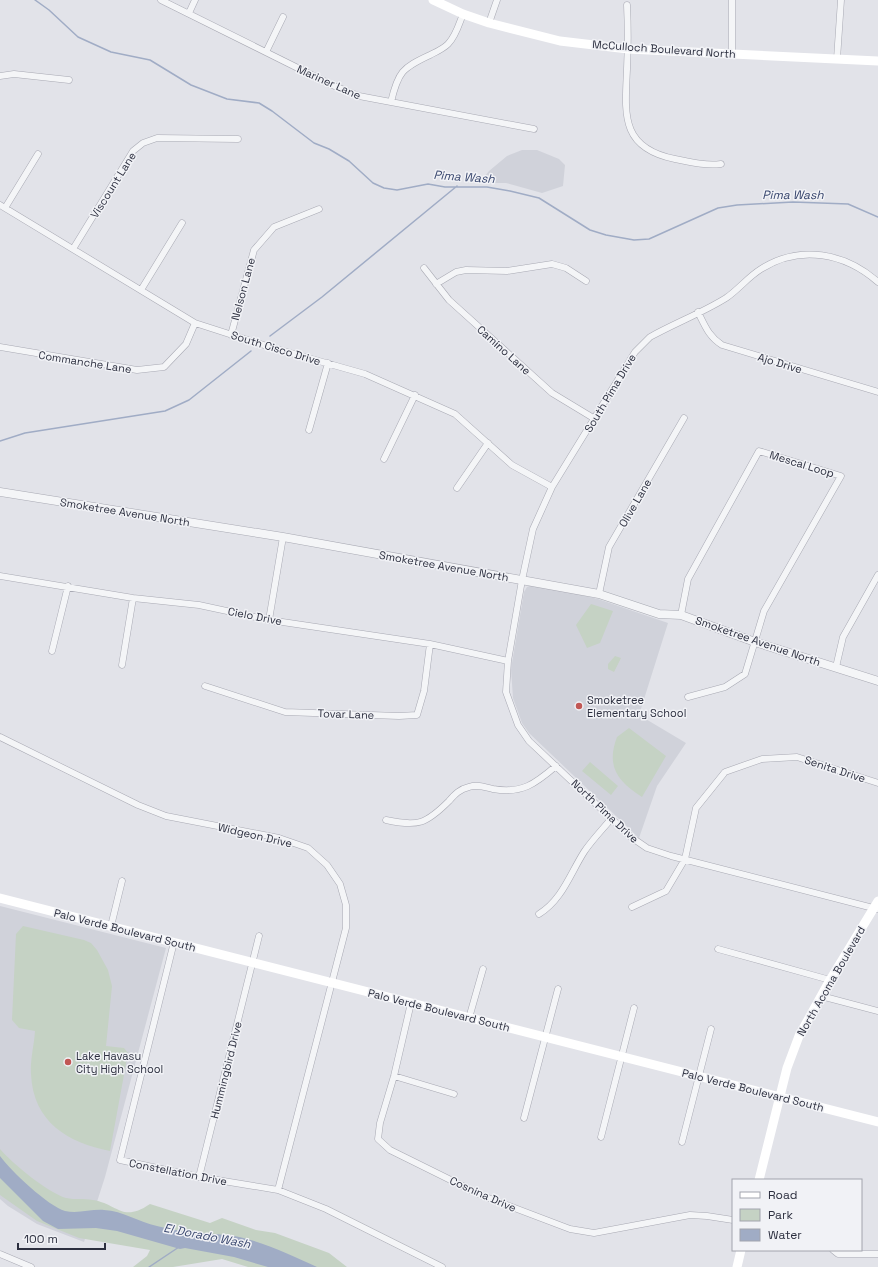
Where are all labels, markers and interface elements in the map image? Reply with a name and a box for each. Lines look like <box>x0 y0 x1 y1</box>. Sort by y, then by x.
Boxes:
street label: McCulloch Boulevard North <box>592 37 736 61</box>
street label: Mariner Lane <box>295 62 363 102</box>
street label: Viscount Lane <box>87 149 139 221</box>
water label: Pima Wash <box>433 167 496 187</box>
water label: Pima Wash <box>762 187 824 203</box>
street label: Nelson Lane <box>228 256 258 322</box>
street label: Camino Lane <box>474 322 534 378</box>
street label: South Cisco Drive <box>229 328 323 368</box>
street label: Commanche Lane <box>37 348 133 376</box>
street label: Ajo Drive <box>756 350 804 376</box>
street label: South Pima Drive <box>581 351 639 435</box>
street label: Mescal Loop <box>768 448 836 480</box>
street label: Olive Lane <box>616 476 654 530</box>
street label: Smoketree Avenue North <box>59 495 191 529</box>
street label: Smoketree Avenue North <box>378 548 510 584</box>
street label: Cielo Drive <box>227 604 283 628</box>
street label: Smoketree Avenue North <box>694 613 822 669</box>
place label: Smoketree Elementary School <box>587 693 686 720</box>
marker: Smoketree Elementary School <box>574 701 584 711</box>
street label: Tovar Lane <box>317 706 375 722</box>
street label: Senita Drive <box>803 753 867 785</box>
street label: North Pima Drive <box>568 776 642 846</box>
street label: Widgeon Drive <box>217 820 293 850</box>
street label: Palo Verde Boulevard South <box>52 906 198 954</box>
street label: North Acoma Boulevard <box>794 924 868 1038</box>
street label: Palo Verde Boulevard South <box>366 986 512 1034</box>
street label: Hummingbird Drive <box>207 1020 245 1120</box>
place label: Lake Havasu City High School <box>76 1049 163 1076</box>
marker: Lake Havasu City High School <box>63 1057 73 1067</box>
street label: Palo Verde Boulevard South <box>680 1066 826 1114</box>
street label: Constellation Drive <box>128 1156 228 1188</box>
street label: Cosnina Drive <box>448 1173 518 1215</box>
legend <box>732 1179 862 1251</box>
text: Road <box>768 1187 797 1203</box>
text: Park <box>768 1207 793 1223</box>
water label: El Dorado Wash <box>162 1220 252 1252</box>
scale bar <box>18 1225 105 1251</box>
text: Water <box>768 1227 802 1243</box>
text: 100 m <box>24 1231 58 1247</box>

